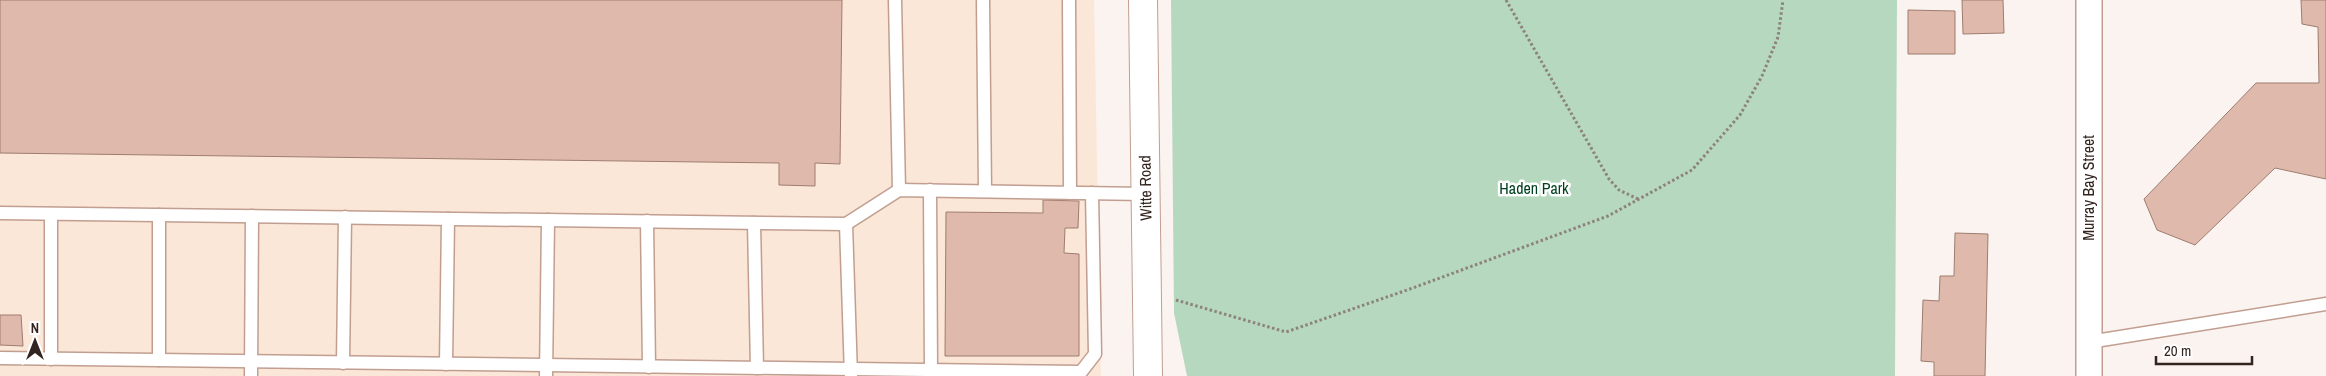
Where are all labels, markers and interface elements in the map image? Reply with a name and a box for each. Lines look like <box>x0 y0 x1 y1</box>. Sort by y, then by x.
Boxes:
street label: Murray Bay Street <box>2077 135 2099 241</box>
street label: Witte Road <box>1133 155 1157 221</box>
park label: Haden Park <box>1499 177 1569 199</box>
north arrow <box>10 316 60 366</box>
text: N <box>31 319 39 337</box>
scale bar <box>2156 334 2252 366</box>
text: 20 m <box>2164 340 2191 361</box>

